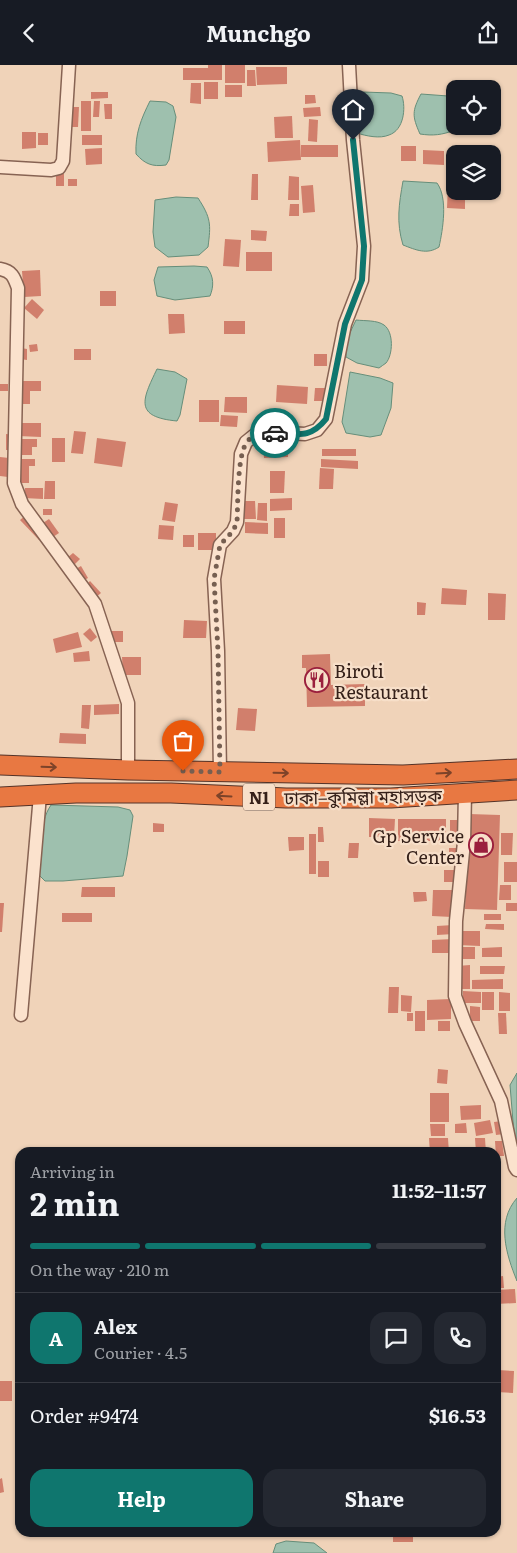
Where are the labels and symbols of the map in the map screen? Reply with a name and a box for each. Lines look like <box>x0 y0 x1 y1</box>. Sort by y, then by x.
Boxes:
pin <box>332 89 374 140</box>
courier <box>250 408 300 458</box>
place label: Biroti Restaurant <box>334 657 429 705</box>
restaurant icon: Biroti Restaurant <box>304 667 330 693</box>
pin <box>162 720 204 771</box>
one-way arrow <box>40 762 56 771</box>
one-way arrow <box>272 768 289 778</box>
one-way arrow <box>435 768 451 777</box>
street label: ঢাকা–কুমিল্লা মহাসড়ক <box>283 781 443 811</box>
road number: N1 <box>243 784 275 811</box>
one-way arrow <box>216 791 232 800</box>
place label: Gp Service Center <box>372 822 464 870</box>
shop icon: Gp Service Center <box>468 832 494 858</box>

